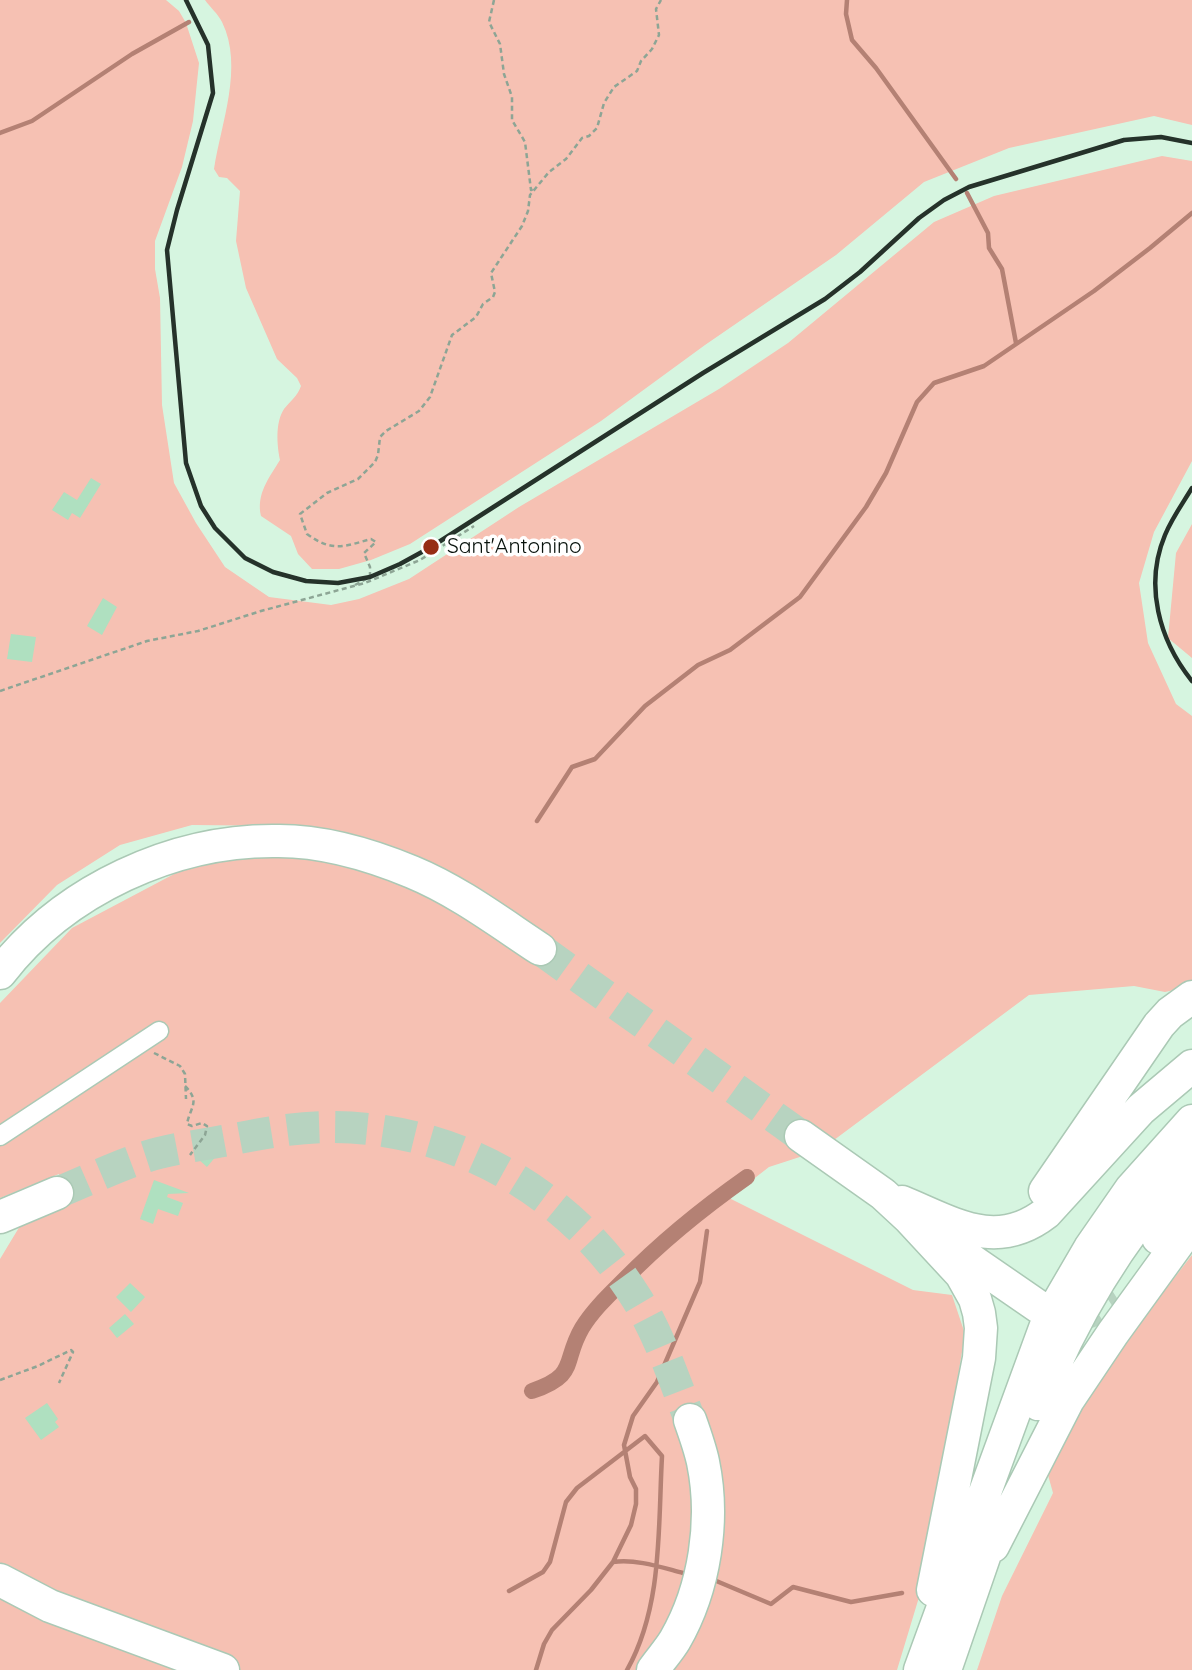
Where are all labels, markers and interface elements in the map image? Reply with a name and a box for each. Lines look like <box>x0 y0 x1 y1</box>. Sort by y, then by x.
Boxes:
place label: Sant'Antonino <box>447 534 582 560</box>
marker: Sant'Antonino <box>421 537 441 557</box>

